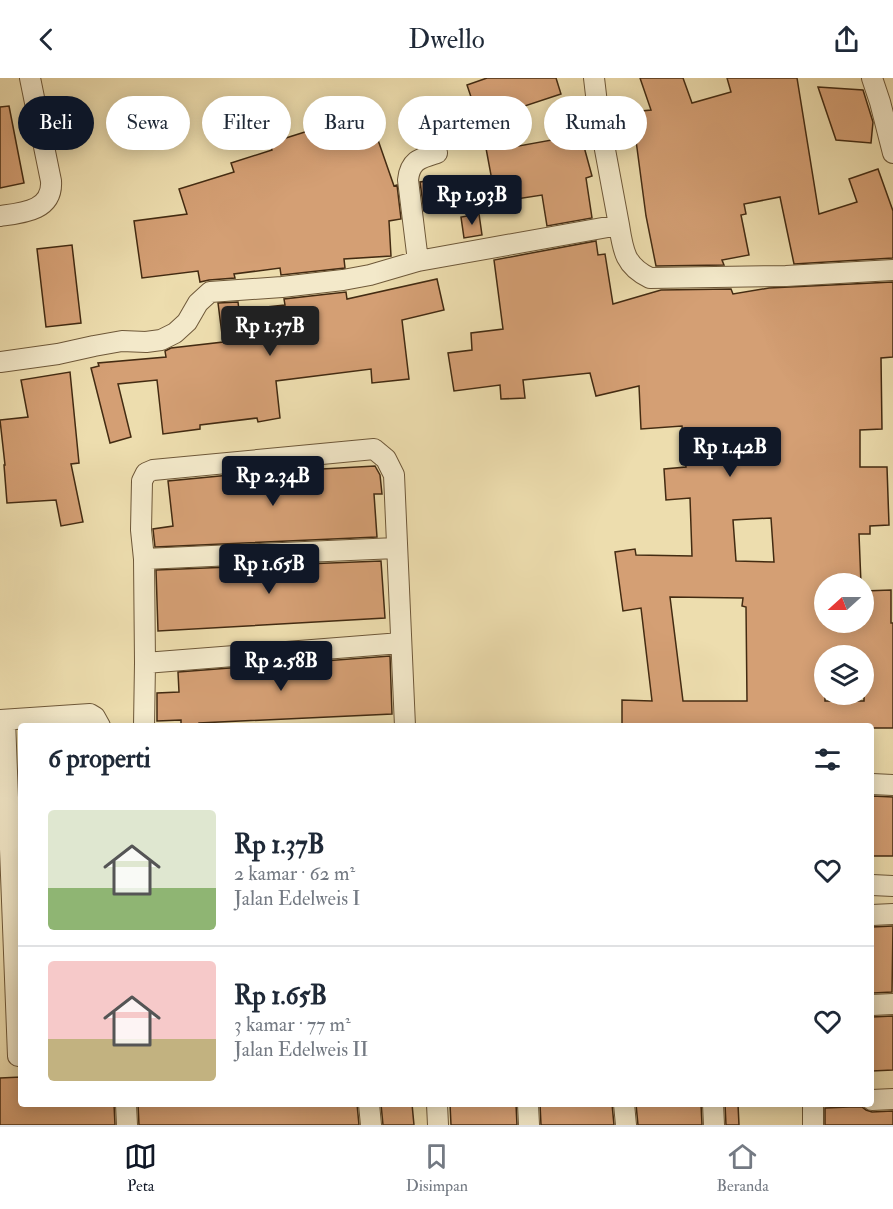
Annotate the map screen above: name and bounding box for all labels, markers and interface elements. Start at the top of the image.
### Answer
icon: back [30,23,63,56]
text: Dwello [408,23,485,56]
icon: share [830,23,863,56]
chip: Beli [18,96,94,150]
chip: Sewa [106,96,190,150]
chip: Filter [202,96,291,150]
chip: Baru [303,96,386,150]
chip: Apartemen [398,96,532,150]
chip: Rumah [544,96,647,150]
pin: Rp 1.93B [410,175,534,226]
text: Rp 1.93B [437,182,507,207]
pin: Rp 1.37B [208,306,332,357]
text: Rp 1.37B [235,313,305,338]
pin: Rp 1.42B [668,427,792,478]
text: Rp 1.42B [693,434,767,459]
pin: Rp 2.34B [211,456,335,507]
text: Rp 2.34B [236,463,310,488]
pin: Rp 1.65B [207,544,331,595]
text: Rp 1.65B [233,551,305,576]
north arrow [814,573,874,633]
map controls [814,573,874,705]
pin: Rp 2.58B [219,641,343,692]
button: layers [814,645,874,705]
text: Rp 2.58B [244,648,318,673]
text: 6 properti [48,743,151,775]
icon: filters [811,743,844,776]
text: Rp 1.37B [234,829,325,861]
icon: home [96,834,168,906]
icon: heart [811,854,844,887]
text: 2 kamar · 62 m² [234,861,355,886]
text: Jalan Edelweis I [234,886,360,911]
text: Rp 1.65B [234,980,327,1012]
icon: home [96,985,168,1057]
icon: heart [811,1005,844,1038]
text: 3 kamar · 77 m² [234,1012,351,1037]
text: Jalan Edelweis II [234,1037,368,1062]
tab: Peta [124,1140,157,1196]
tab: Disimpan [406,1140,468,1196]
tab: Beranda [716,1140,769,1196]

